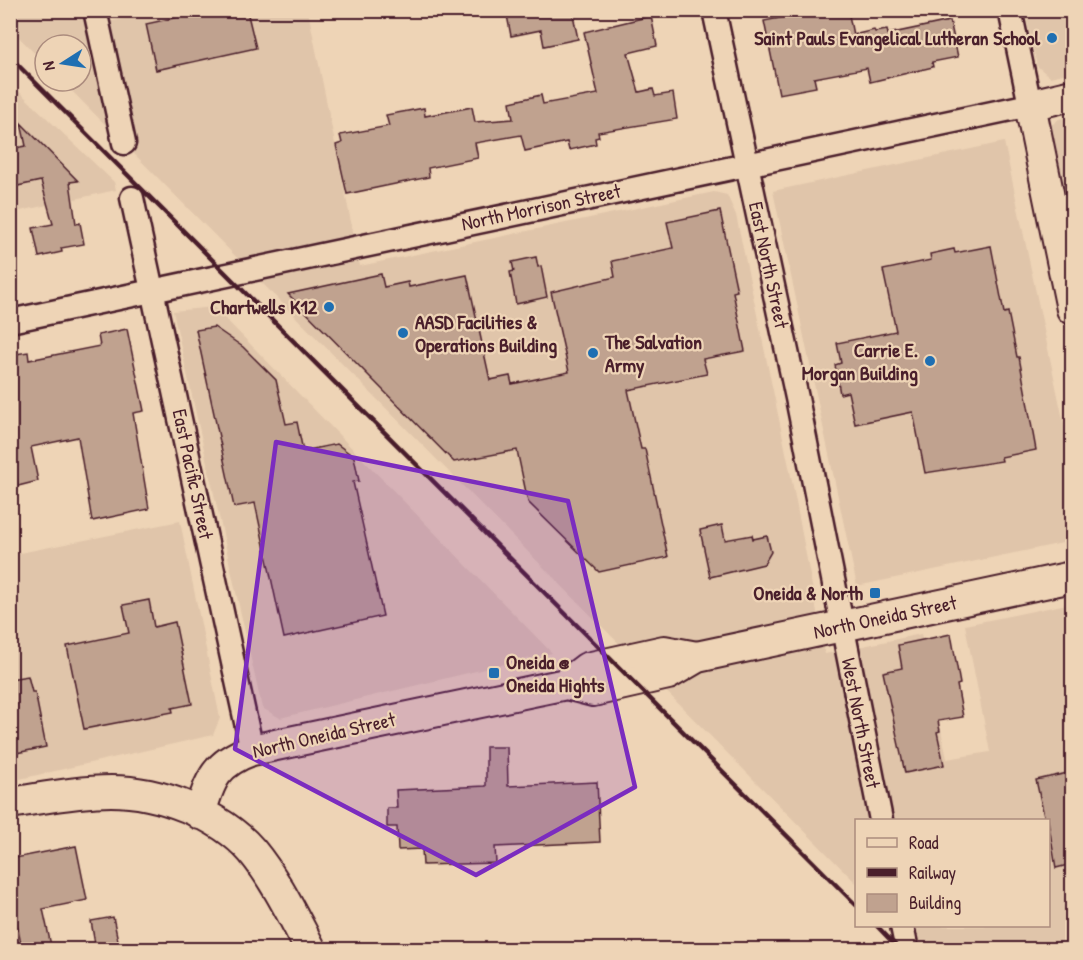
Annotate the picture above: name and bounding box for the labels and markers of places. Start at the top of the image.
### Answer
place label: Saint Pauls Evangelical Lutheran School [754,24,1041,52]
marker: Saint Pauls Evangelical Lutheran School [1045,31,1059,45]
place label: Chartwells K12 [210,293,318,320]
marker: Chartwells K12 [322,300,336,314]
place label: AASD Facilities & Operations Building [415,308,557,359]
marker: AASD Facilities & Operations Building [396,326,410,340]
place label: The Salvation Army [604,328,702,379]
place label: Carrie E. Morgan Building [802,336,918,387]
marker: The Salvation Army [586,346,600,360]
marker: Carrie E. Morgan Building [923,354,937,368]
place label: Oneida & North [753,579,864,606]
marker: Oneida & North [868,586,882,600]
place label: Oneida @ Oneida Hights [506,648,605,699]
marker: Oneida @ Oneida Hights [487,666,501,680]

